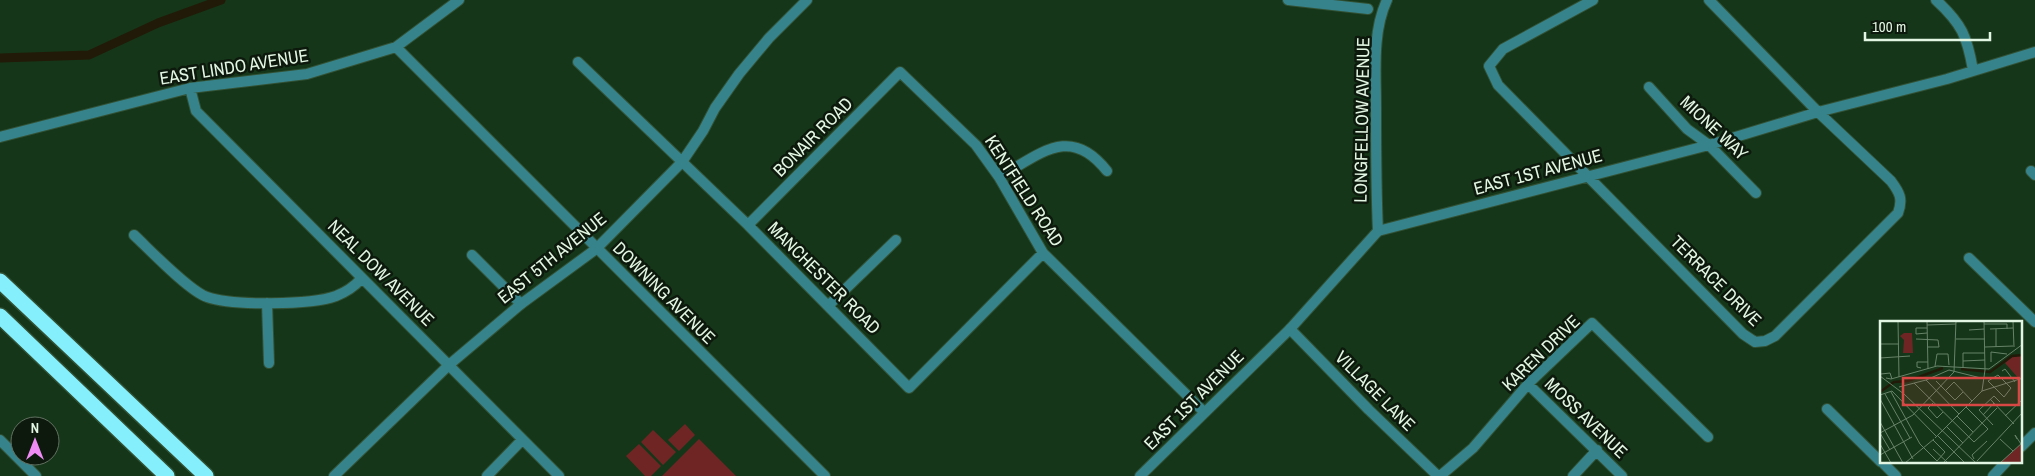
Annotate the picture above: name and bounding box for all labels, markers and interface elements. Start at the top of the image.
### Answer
scale bar [1865,10,1990,42]
text: 100 m [1872,16,1906,37]
street label: LONGFELLOW AVENUE [1348,37,1375,203]
street label: EAST LINDO AVENUE [158,42,310,91]
street label: MIONE WAY [1675,90,1754,166]
street label: BONAIR ROAD [767,91,858,182]
street label: KENTFIELD ROAD [979,130,1070,251]
street label: EAST 1ST AVENUE [1471,142,1605,201]
street label: EAST 5TH AVENUE [492,206,611,309]
street label: NEAL DOW AVENUE [323,214,440,331]
street label: MANCHESTER ROAD [762,216,886,340]
street label: TERRACE DRIVE [1665,229,1768,332]
street label: DOWNING AVENUE [607,236,721,350]
street label: KAREN DRIVE [1496,309,1585,396]
inset map [1880,321,2022,464]
street label: EAST 1ST AVENUE [1138,344,1249,455]
street label: VILLAGE LANE [1330,345,1421,436]
street label: MOSS AVENUE [1539,372,1633,464]
north arrow [10,416,60,466]
text: N [31,419,39,437]

